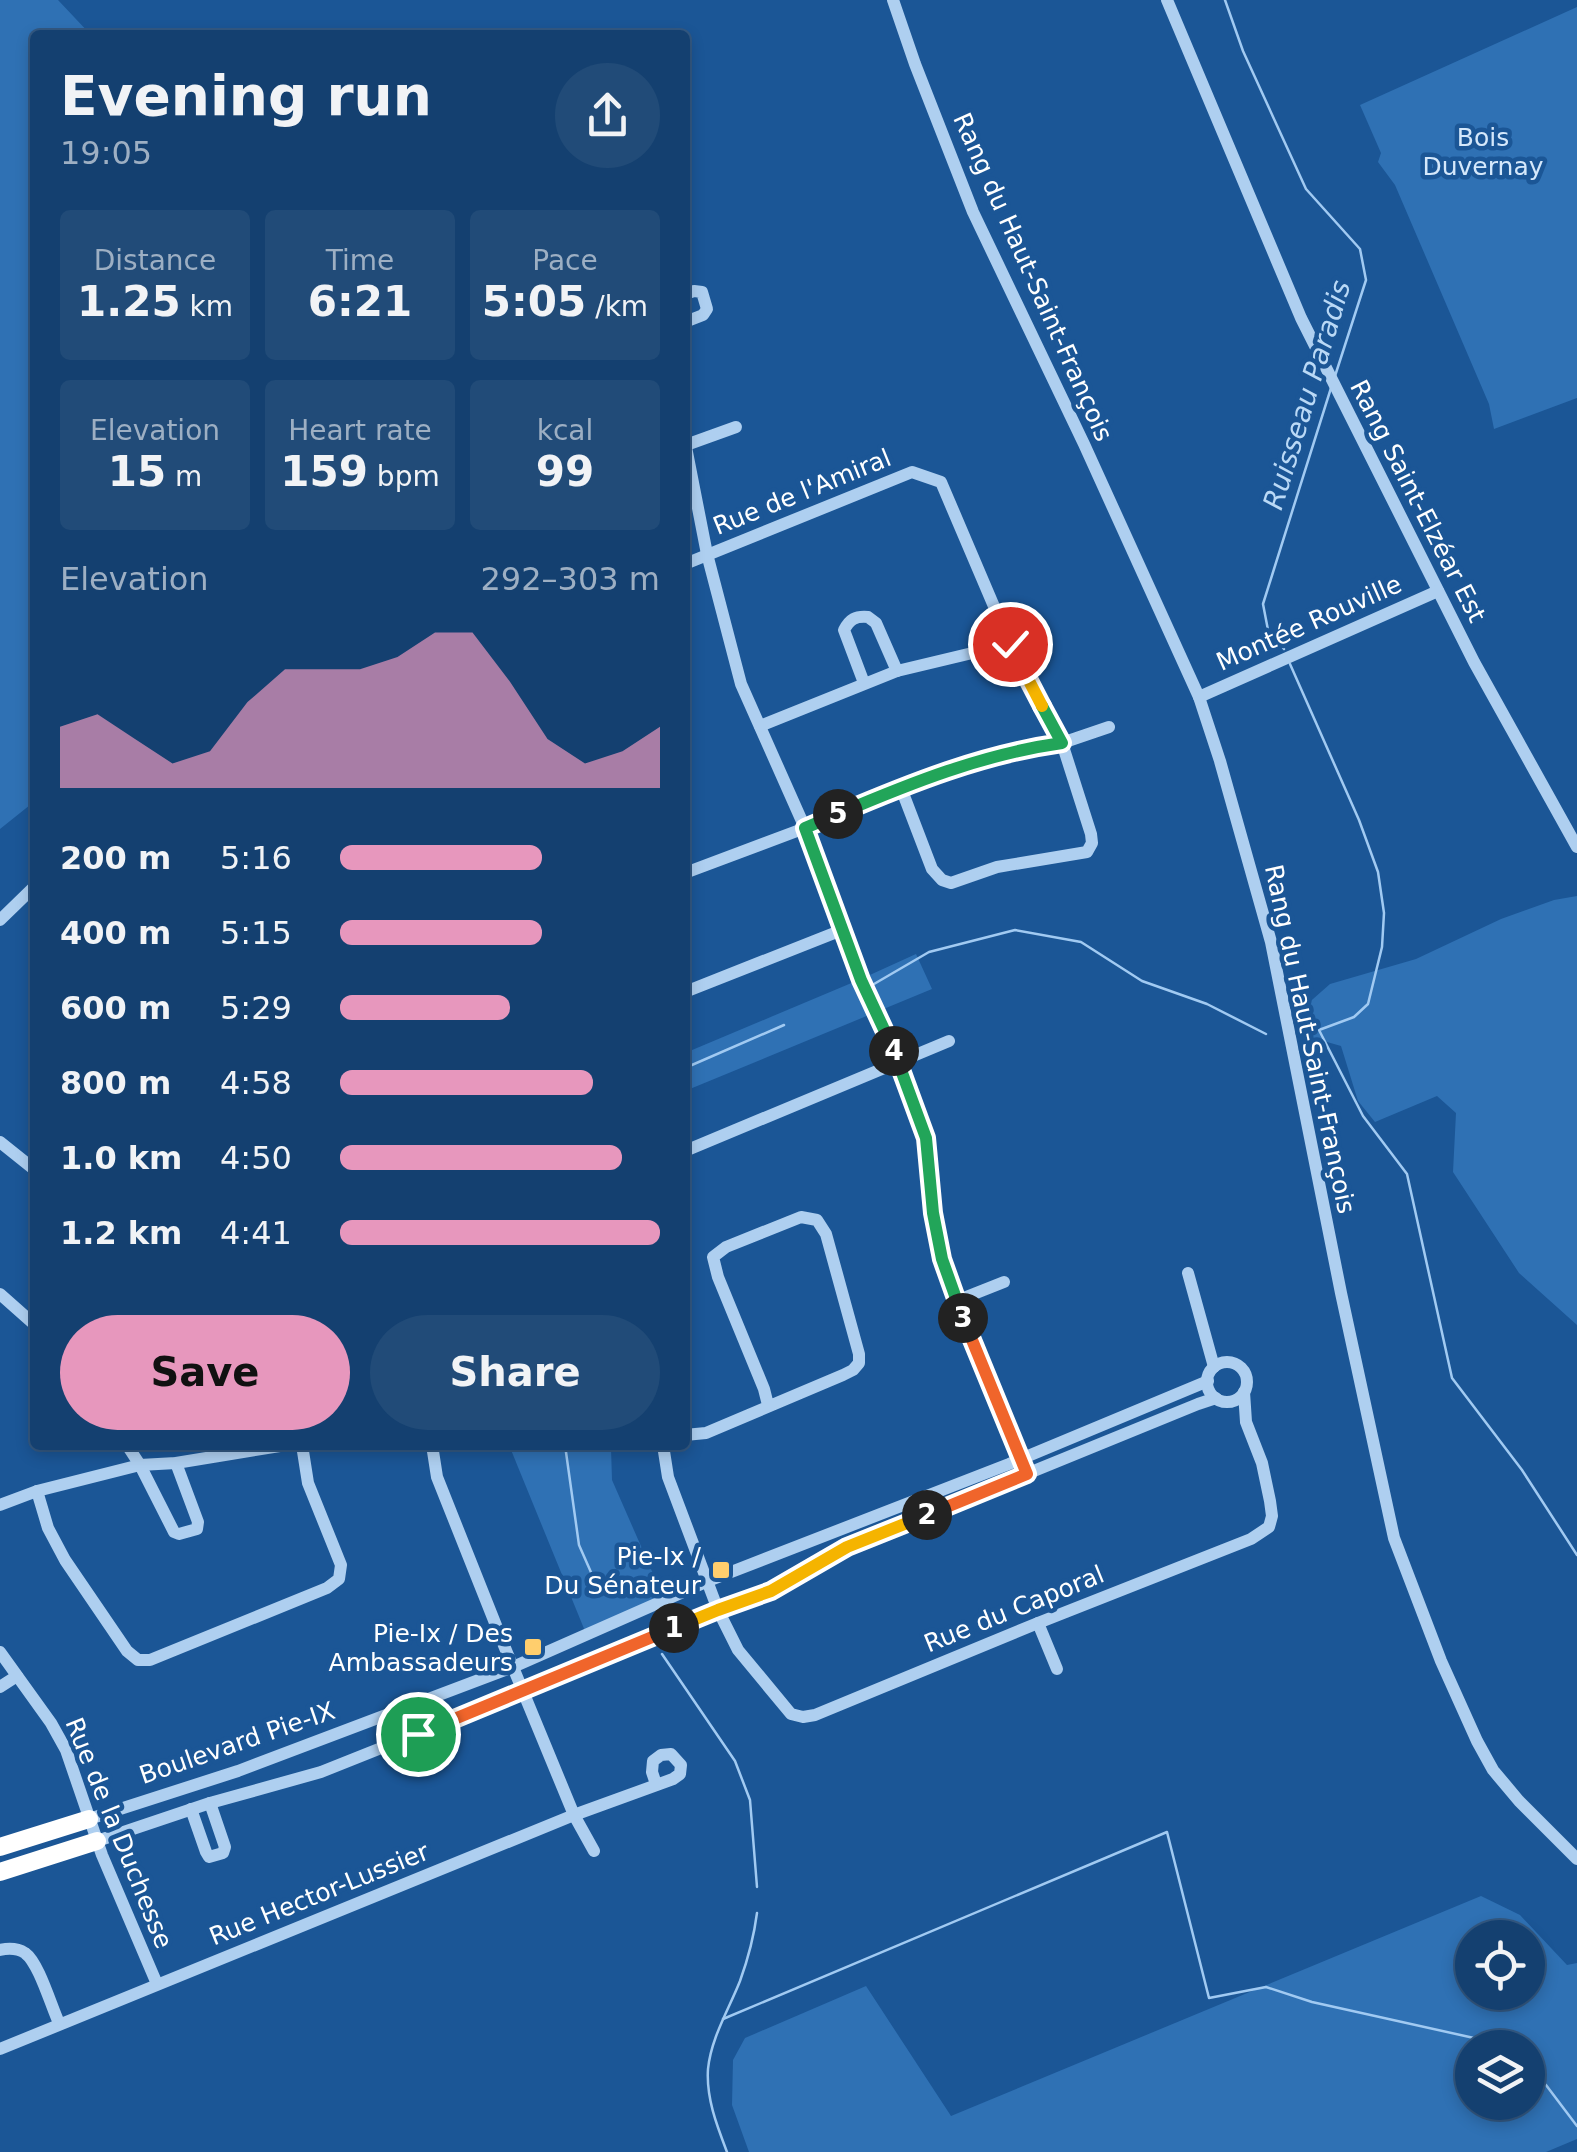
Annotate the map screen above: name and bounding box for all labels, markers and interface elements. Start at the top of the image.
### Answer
button: share [555,63,660,168]
text: Evening run [60,64,432,128]
street label: Rang du Haut-Saint-François [947,108,1119,446]
park label: Bois Duvernay [1422,123,1544,181]
text: 19:05 [60,134,152,172]
text: Distance [94,244,216,277]
text: Time [326,244,394,277]
text: Pace [532,244,598,277]
water label: Ruisseau Paradis [1256,276,1358,514]
text: 1.25 [77,277,181,326]
text: 6:21 [308,277,412,326]
text: 5:05 [482,277,586,326]
text: km [181,290,233,323]
text: /km [586,290,648,323]
street label: Rang Saint-Elzéar Est [1344,375,1492,627]
text: Elevation [90,414,220,447]
text: Heart rate [288,414,432,447]
text: kcal [537,414,593,447]
street label: Rue de l'Amiral [709,443,895,541]
text: 15 [108,447,166,496]
text: 159 [280,447,368,496]
text: 99 [536,447,594,496]
text: m [166,460,202,493]
text: bpm [368,460,440,493]
text: Elevation [60,560,209,598]
text: 292–303 m [481,560,660,598]
street label: Montée Rouville [1212,569,1406,677]
pin [968,602,1053,687]
icon: check [983,617,1038,672]
pin: 5 [813,789,863,839]
text: 5 [828,797,848,830]
text: 200 m [60,839,171,877]
text: 5:16 [220,839,292,877]
street label: Rang du Haut-Saint-François [1259,862,1361,1216]
text: 400 m [60,914,171,952]
text: 5:15 [220,914,292,952]
text: 600 m [60,989,171,1027]
text: 5:29 [220,989,292,1027]
pin: 4 [869,1026,919,1076]
text: 4 [884,1034,904,1067]
text: 800 m [60,1064,171,1102]
text: 4:58 [220,1064,292,1102]
text: 1.0 km [60,1139,182,1177]
text: 4:50 [220,1139,292,1177]
text: 1.2 km [60,1214,182,1252]
text: 4:41 [220,1214,292,1252]
pin: 3 [938,1293,988,1343]
text: 3 [953,1301,973,1334]
button: Save [60,1315,350,1430]
button: Share [370,1315,660,1430]
pin: 2 [902,1490,952,1540]
text: 2 [917,1498,937,1531]
place label: Pie-Ix / Du Sénateur [544,1542,702,1600]
marker: Pie-Ix / Du Sénateur [710,1559,732,1581]
street label: Rue du Caporal [920,1560,1108,1658]
pin: 1 [649,1603,699,1653]
text: 1 [664,1611,684,1644]
place label: Pie-Ix / Des Ambassadeurs [329,1619,513,1677]
marker: Pie-Ix / Des Ambassadeurs [522,1636,544,1658]
pin [376,1692,461,1777]
street label: Boulevard Pie-IX [135,1696,339,1790]
icon: arrive [391,1707,446,1762]
street label: Rue de la Duchesse [59,1713,179,1953]
street label: Rue Hector-Lussier [205,1836,434,1951]
map controls [1455,1920,1545,2120]
button: locate [1455,1920,1545,2010]
button: layers [1455,2030,1545,2120]

